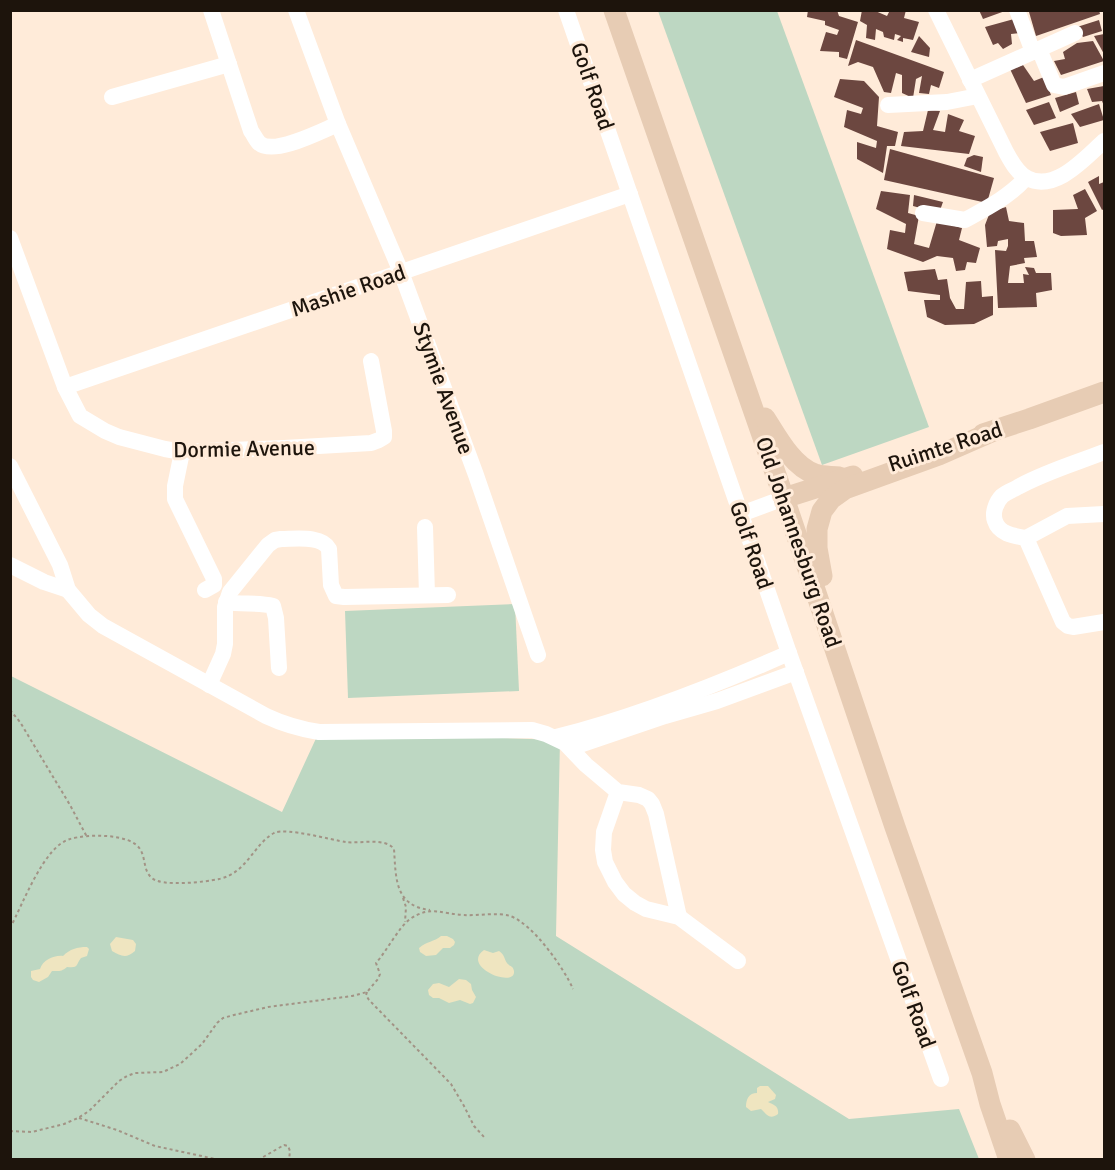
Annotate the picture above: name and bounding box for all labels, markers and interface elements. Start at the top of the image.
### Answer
street label: Golf Road [565,39,620,134]
street label: Mashie Road [287,258,409,323]
street label: Stymie Avenue [407,318,480,458]
street label: Ruimte Road [885,415,1006,478]
street label: Old Johannesburg Road [750,433,847,651]
street label: Dormie Avenue [173,434,315,463]
street label: Golf Road [724,498,779,593]
street label: Golf Road [885,957,942,1052]

